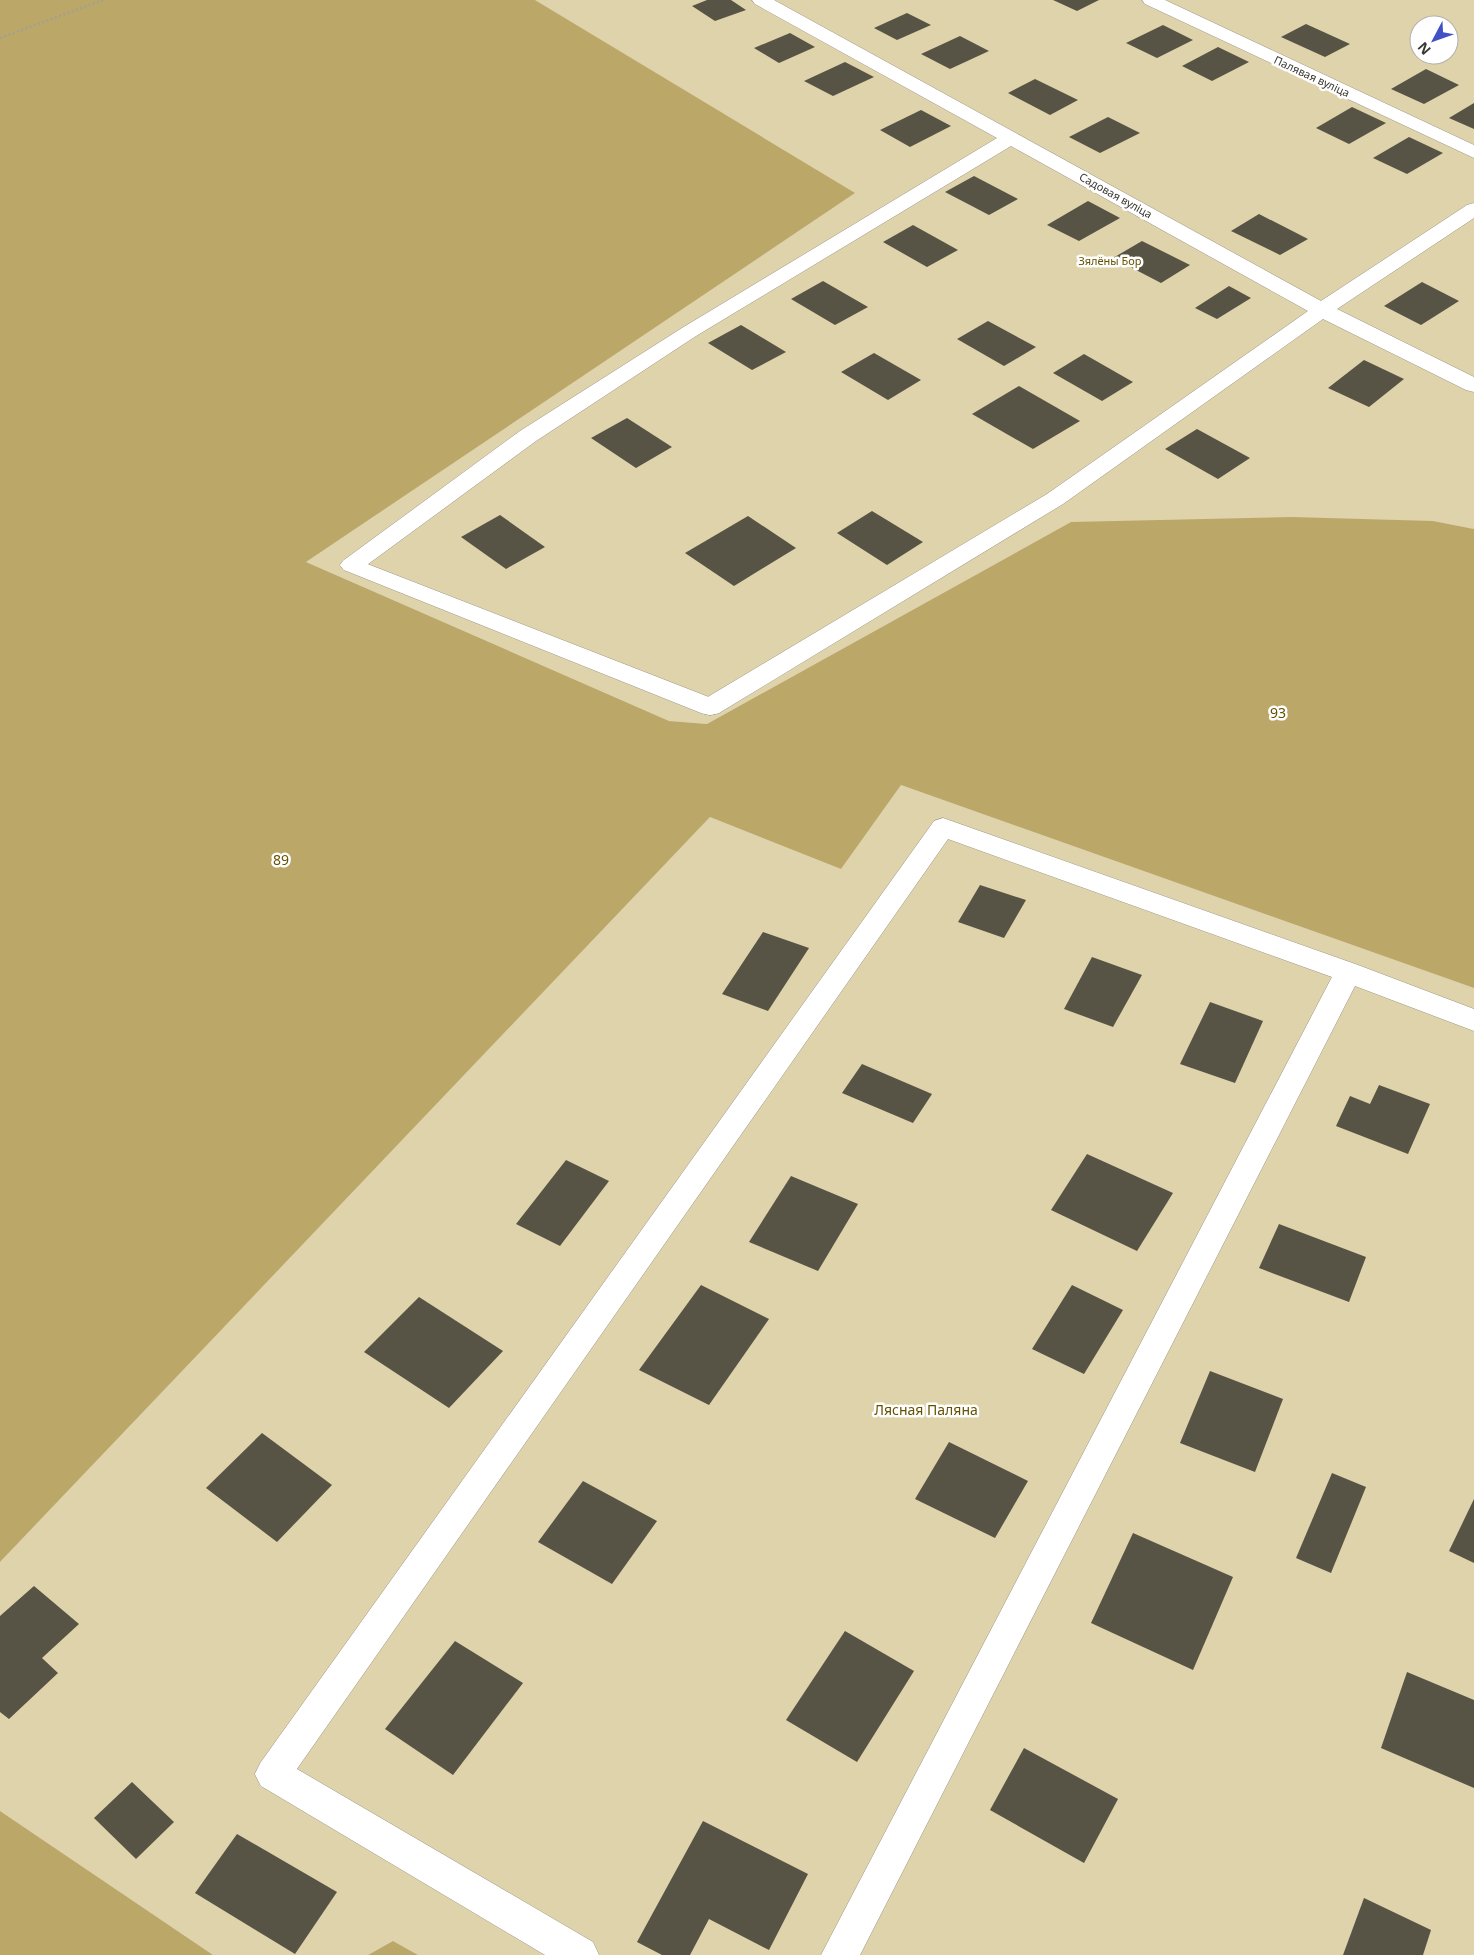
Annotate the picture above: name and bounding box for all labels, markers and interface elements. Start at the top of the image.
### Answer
north arrow [1409,15,1459,65]
text: N [1413,38,1435,59]
street label: Палявая вуліца [1272,52,1352,100]
street label: Садовая вуліца [1077,169,1155,221]
park label: Зялёны Бор [1078,253,1142,268]
park label: 93 [1270,703,1286,722]
park label: 89 [273,850,289,869]
park label: Лясная Паляна [874,1400,978,1419]

